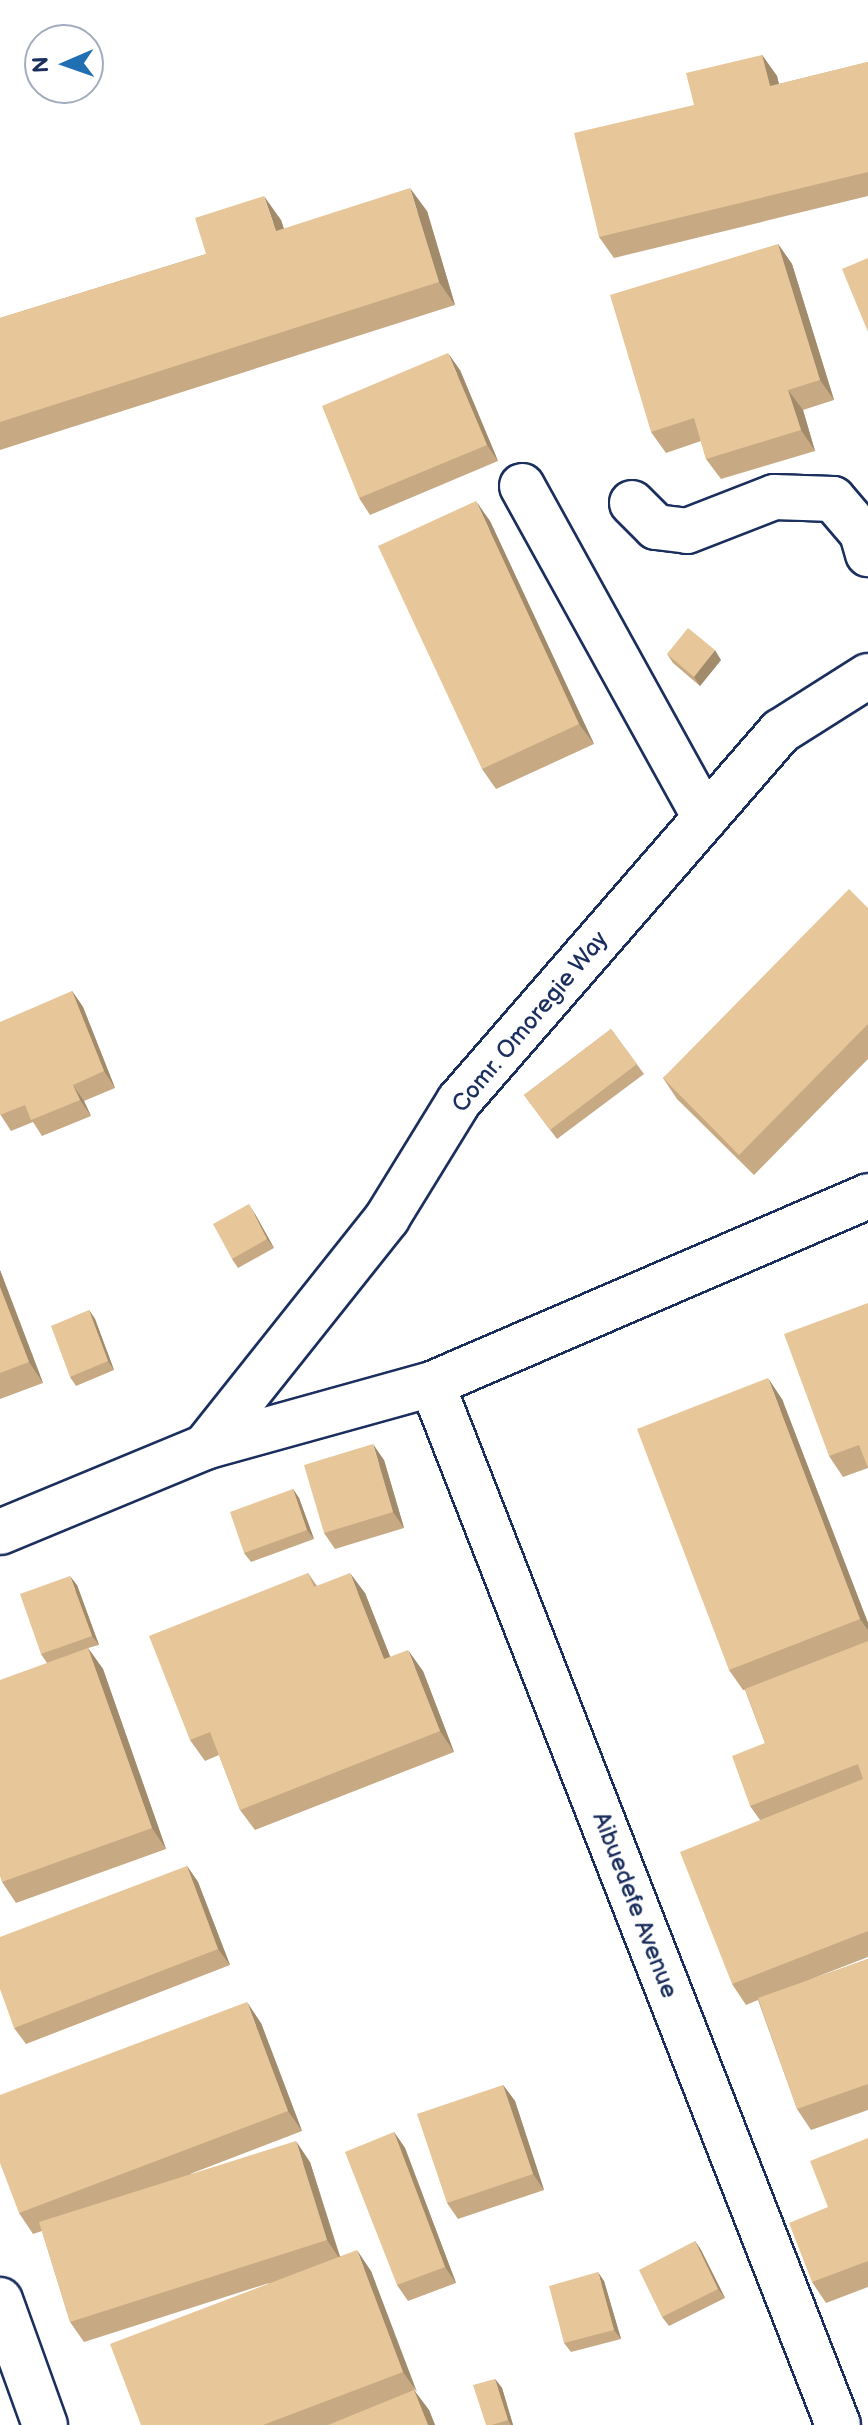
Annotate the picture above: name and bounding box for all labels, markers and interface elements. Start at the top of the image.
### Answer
north arrow [24,24,104,104]
text: N [28,56,55,74]
street label: Comr. Omoregie Way [446,925,614,1119]
street label: Aibuedefe Avenue [586,1808,684,2002]

